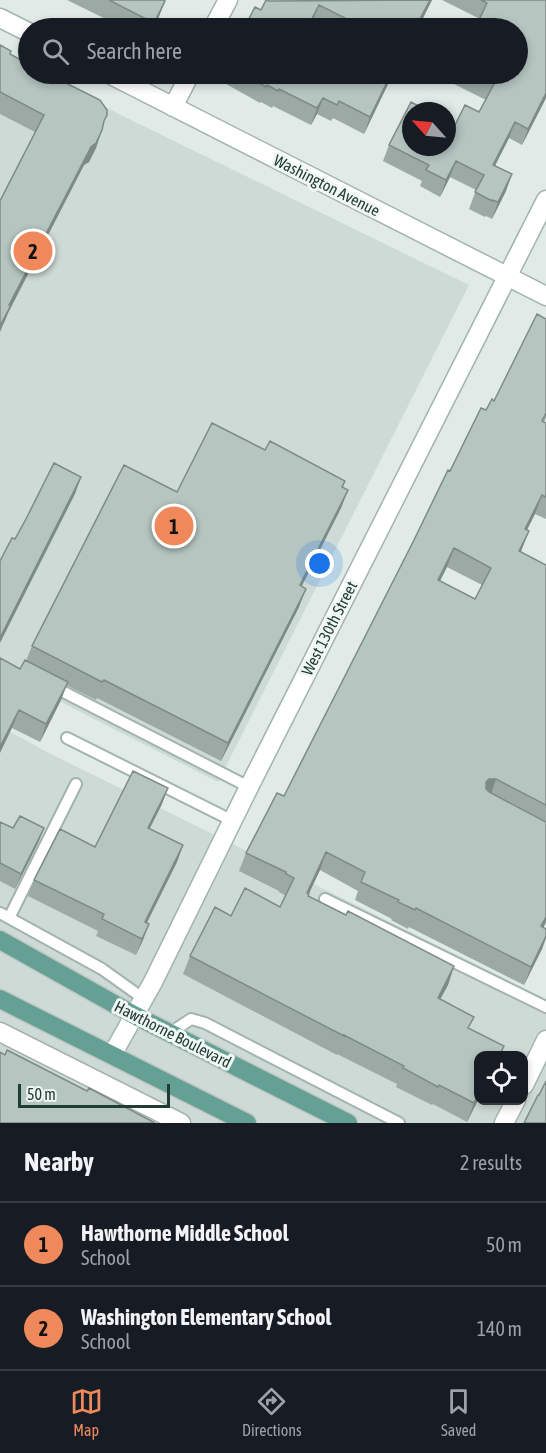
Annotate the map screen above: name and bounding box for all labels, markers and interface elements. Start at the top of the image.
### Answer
search box [18,18,528,84]
icon: search [39,35,72,68]
text: Search here [87,38,182,64]
north arrow [402,102,456,156]
street label: Washington Avenue [271,151,383,220]
pin: 2 [14,228,52,274]
pin: 1 [154,504,194,548]
your location [305,549,334,578]
street label: West 130th Street [298,578,361,678]
street label: Hawthorne Boulevard [112,997,234,1071]
map controls [474,1051,528,1105]
button: locate [474,1051,528,1105]
scale bar [18,1081,170,1108]
text: 50 m [27,1085,56,1103]
text: Nearby [24,1147,94,1177]
text: 2 results [460,1151,522,1174]
text: Hawthorne Middle School [81,1220,288,1246]
text: 1 [39,1233,48,1256]
text: 50 m [486,1233,522,1256]
text: School [81,1246,131,1269]
text: Washington Elementary School [81,1304,331,1330]
text: 2 [39,1317,48,1340]
text: 140 m [477,1317,522,1340]
text: School [81,1330,131,1353]
tab: Map [70,1385,103,1439]
tab: Directions [242,1385,302,1439]
tab: Saved [441,1385,476,1439]

